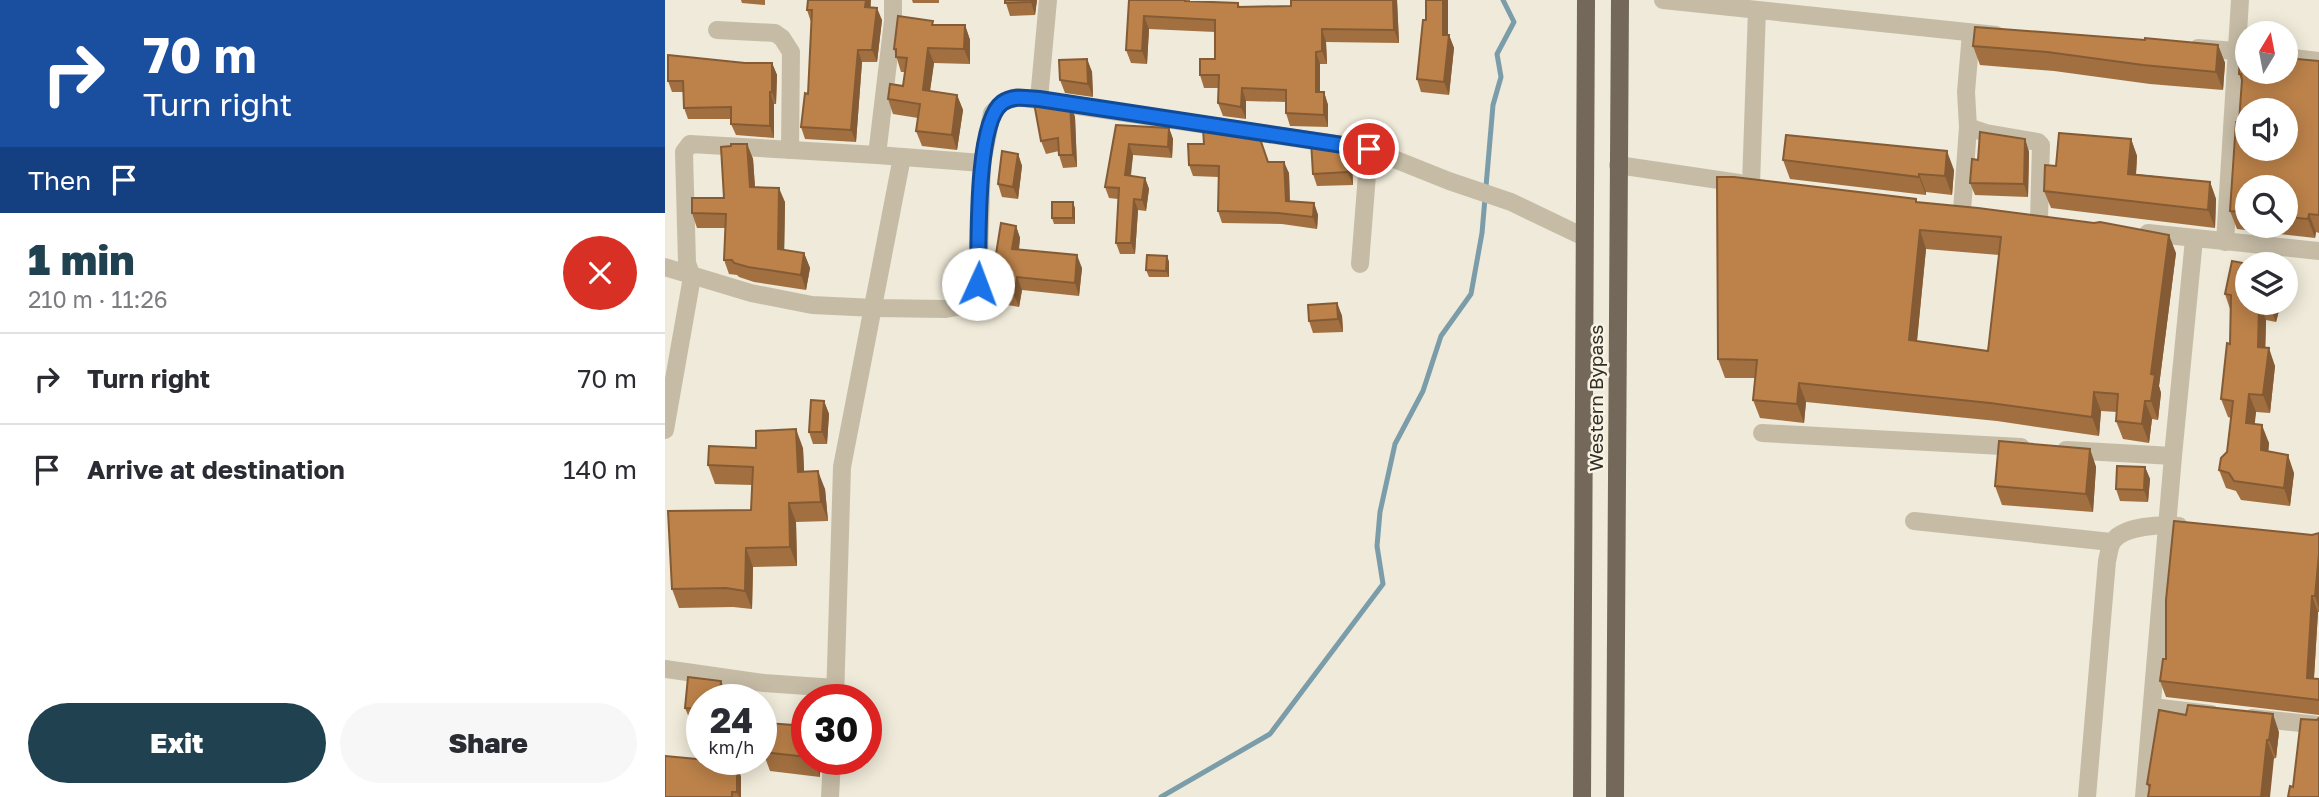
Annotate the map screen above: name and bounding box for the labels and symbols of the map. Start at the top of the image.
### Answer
north arrow [2235,21,2298,84]
pin [1339,119,1399,179]
position arrow [941,247,1015,321]
street label: Western Bypass [1584,325,1607,471]
speed limit sign: 30 [791,684,882,775]

